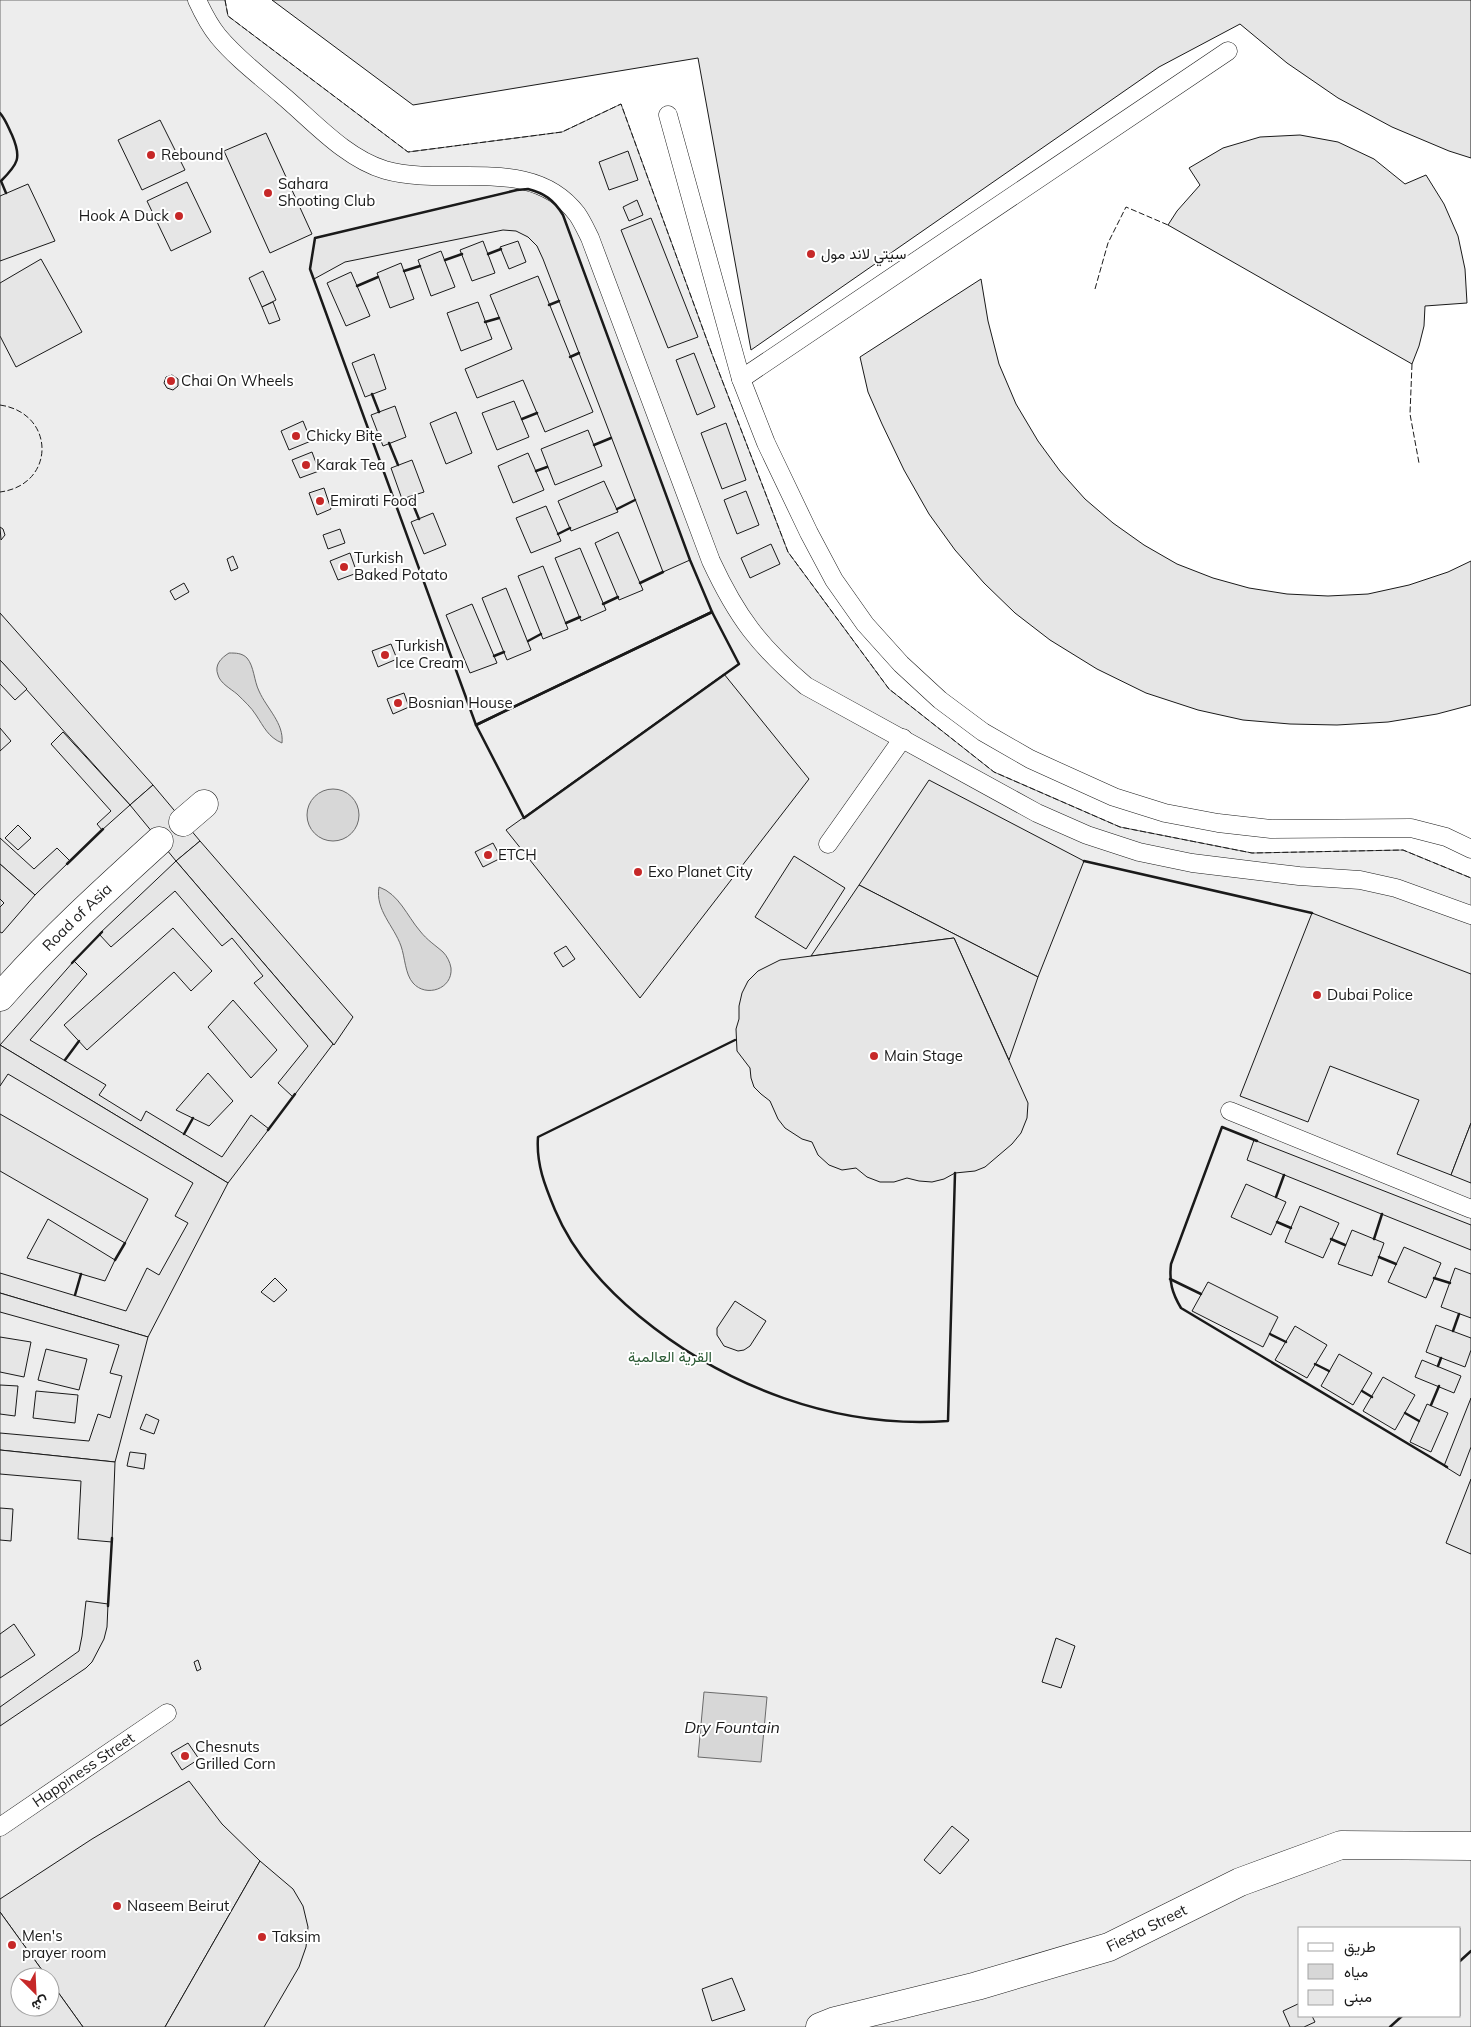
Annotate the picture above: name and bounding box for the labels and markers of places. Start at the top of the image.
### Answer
place label: Rebound [161,145,223,164]
marker: Rebound [145,149,157,161]
place label: Sahara Shooting Club [278,174,375,210]
marker: Sahara Shooting Club [262,187,274,199]
place label: Hook A Duck [79,206,169,225]
marker: Hook A Duck [173,210,185,222]
place label: سيتي لاند مول [821,244,906,267]
marker: سيتي لاند مول [805,248,817,260]
place label: Chai On Wheels [181,371,294,390]
marker: Chai On Wheels [165,375,177,387]
place label: Chicky Bite [306,426,383,445]
marker: Chicky Bite [290,430,302,442]
place label: Karak Tea [316,455,386,474]
marker: Karak Tea [300,459,312,471]
place label: Emirati Food [330,491,417,510]
marker: Emirati Food [314,495,326,507]
place label: Turkish Baked Potato [354,548,448,584]
marker: Turkish Baked Potato [338,561,350,573]
place label: Turkish Ice Cream [395,636,464,672]
marker: Turkish Ice Cream [379,649,391,661]
place label: Bosnian House [408,693,513,712]
marker: Bosnian House [392,697,404,709]
place label: ETCH [498,845,537,864]
marker: ETCH [482,849,494,861]
place label: Exo Planet City [648,862,753,881]
marker: Exo Planet City [632,866,644,878]
place label: Dubai Police [1327,985,1413,1004]
marker: Dubai Police [1311,989,1323,1001]
place label: Main Stage [884,1046,963,1065]
marker: Main Stage [868,1050,880,1062]
place label: Chesnuts Grilled Corn [195,1737,276,1773]
marker: Chesnuts Grilled Corn [179,1750,191,1762]
place label: Naseem Beirut [127,1896,229,1915]
marker: Naseem Beirut [111,1900,123,1912]
place label: Men's prayer room [22,1926,106,1962]
place label: Taksim [272,1927,321,1946]
marker: Taksim [256,1931,268,1943]
marker: Men's prayer room [6,1939,18,1951]

